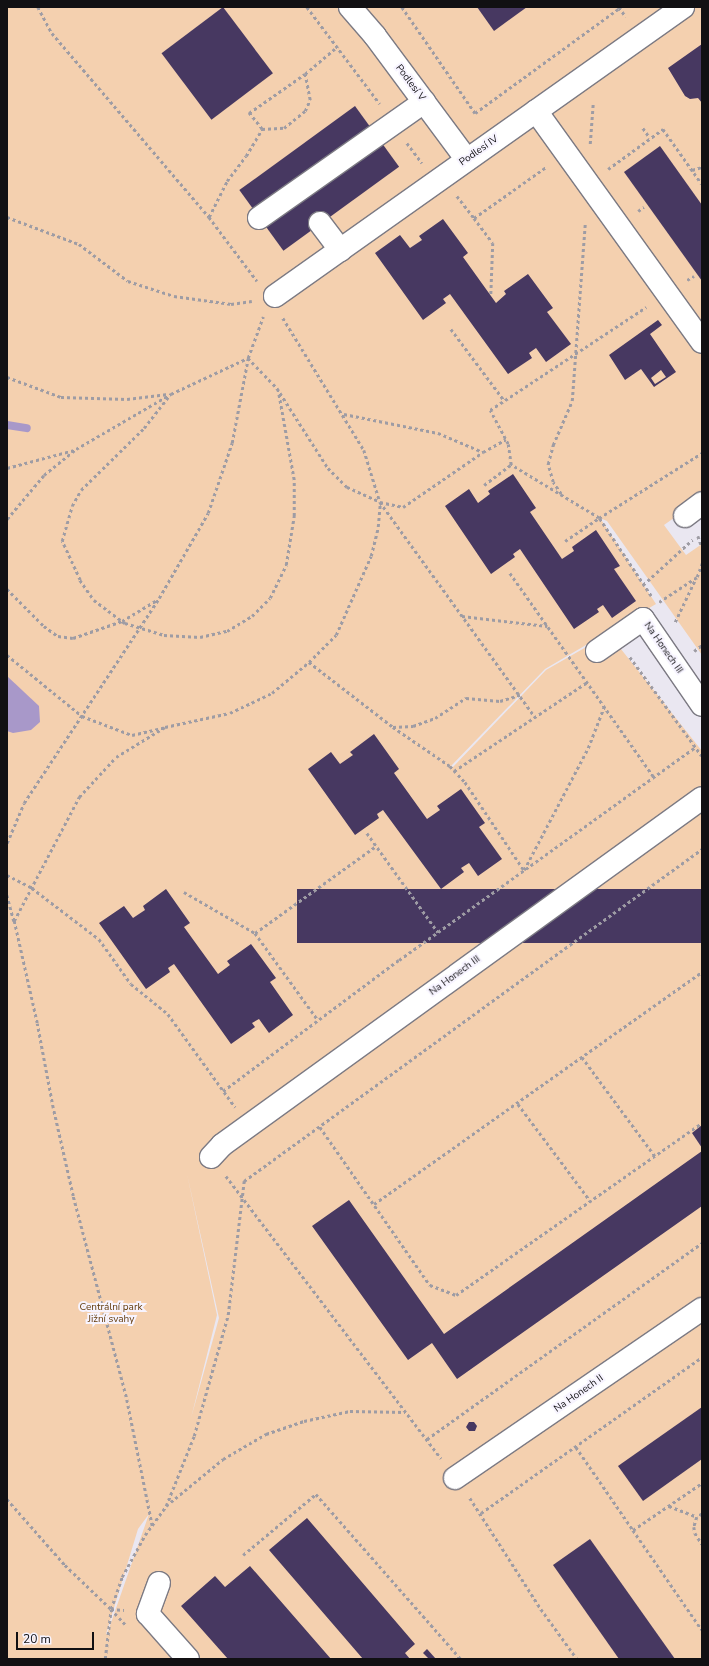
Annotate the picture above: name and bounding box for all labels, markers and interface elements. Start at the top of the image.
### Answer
street label: Podlesí V [392,62,428,104]
street label: Podlesí IV [457,133,501,169]
street label: Na Honech III [641,620,685,676]
street label: Na Honech III [427,954,483,998]
park label: Centrální park Jižní svahy [80,1301,142,1324]
street label: Na Honech II [552,1373,606,1415]
scale bar [18,1624,96,1650]
text: 20 m [23,1631,51,1647]

